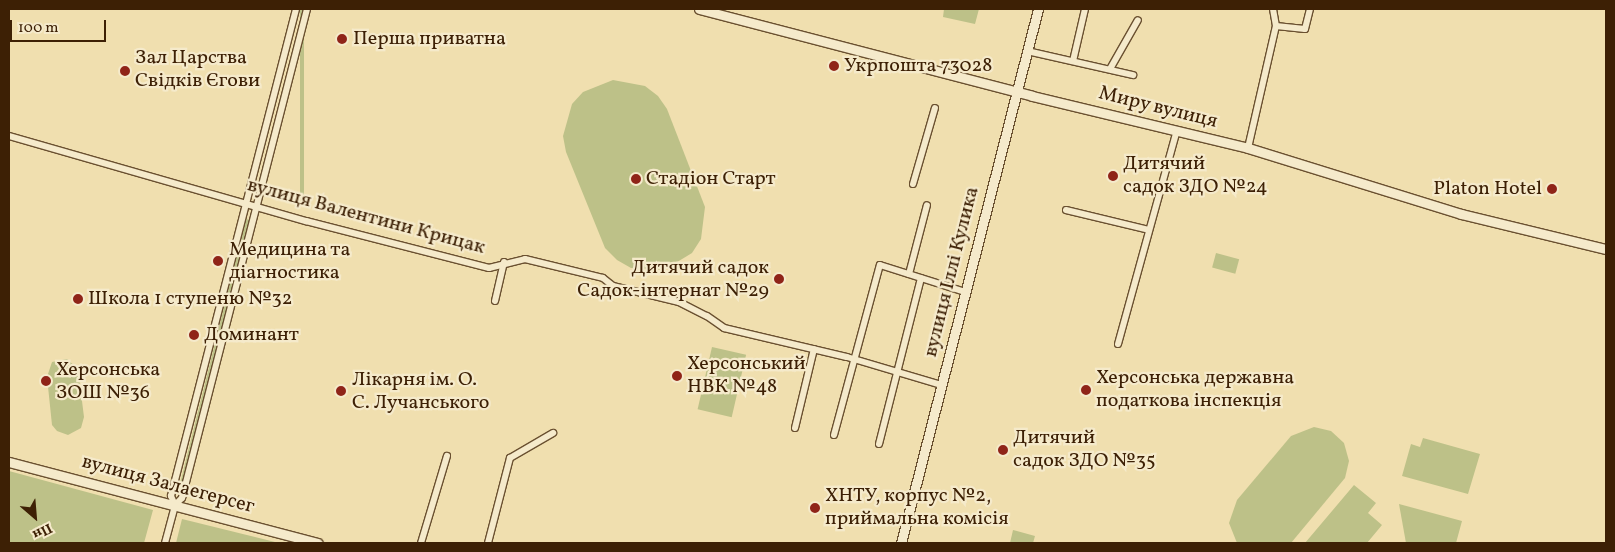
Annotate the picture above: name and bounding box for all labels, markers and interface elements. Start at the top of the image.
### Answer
scale bar [12,10,109,42]
text: 100 m [18,18,58,39]
place label: Перша приватна [353,27,506,51]
marker: Перша приватна [335,32,349,46]
place label: Зал Царства Свідків Єгови [135,47,260,94]
place label: Укрпошта 73028 [844,54,992,78]
marker: Укрпошта 73028 [828,60,840,72]
marker: Зал Царства Свідків Єгови [119,65,131,77]
street label: Миру вулиця [1096,82,1220,134]
place label: Дитячий садок ЗДО №24 [1123,153,1268,200]
place label: Стадіон Старт [646,167,776,191]
marker: Дитячий садок ЗДО №24 [1107,170,1119,182]
marker: Стадіон Старт [630,173,642,185]
street label: вулиця Валентини Крицак [244,174,488,260]
place label: Platon Hotel [1433,177,1542,201]
marker: Platon Hotel [1546,183,1558,195]
street label: вулиця Іллі Кулика [919,184,985,360]
place label: Медицина та діагностика [229,238,351,285]
marker: Медицина та діагностика [211,254,225,268]
place label: Дитячий садок Садок-інтернат №29 [577,256,769,303]
marker: Дитячий садок Садок-інтернат №29 [773,273,785,285]
place label: Школа 1 ступеню №32 [88,287,292,311]
marker: Школа 1 ступеню №32 [72,293,84,305]
place label: Доминант [204,323,299,347]
marker: Доминант [188,329,200,341]
place label: Херсонський НВК №48 [687,352,806,399]
place label: Херсонська ЗОШ №36 [56,358,160,405]
place label: Херсонська державна податкова інспекція [1096,366,1294,413]
place label: Лікарня ім. О. С. Лучанського [352,368,489,415]
marker: Херсонський НВК №48 [671,370,683,382]
marker: Херсонська ЗОШ №36 [40,375,52,387]
marker: Лікарня ім. О. С. Лучанського [334,384,348,398]
marker: Херсонська державна податкова інспекція [1080,384,1092,396]
place label: Дитячий садок ЗДО №35 [1013,426,1156,473]
marker: Дитячий садок ЗДО №35 [997,444,1009,456]
street label: вулиця Залаегерсег [79,450,257,520]
place label: ХНТУ, корпус №2, приймальна комісія [825,484,1009,531]
north arrow [10,492,60,542]
marker: ХНТУ, корпус №2, приймальна комісія [809,502,821,514]
text: Пн [29,518,55,544]

